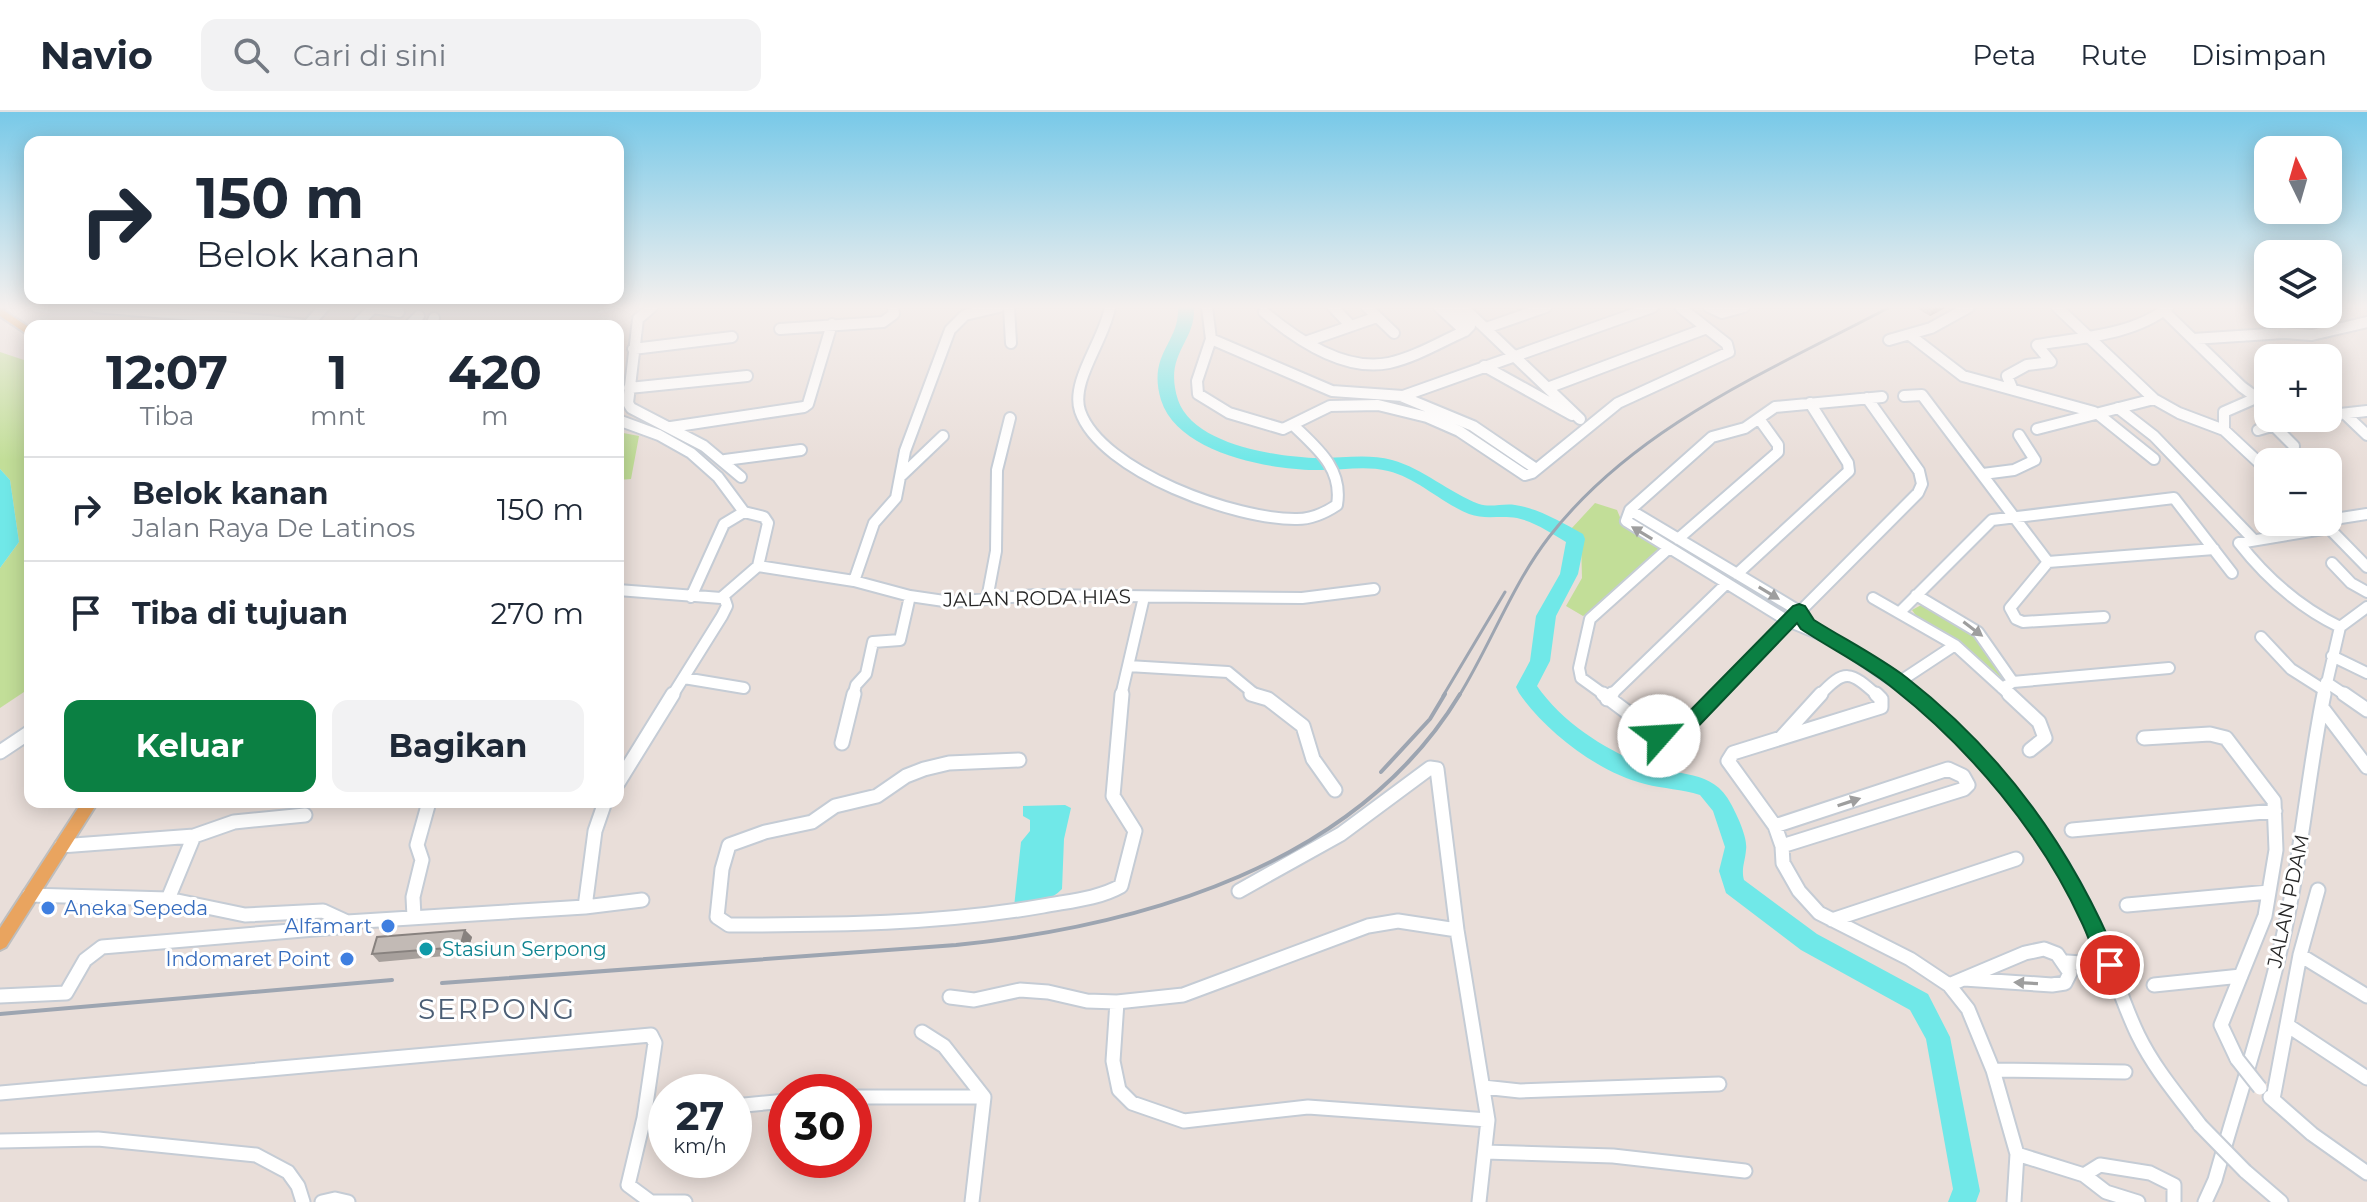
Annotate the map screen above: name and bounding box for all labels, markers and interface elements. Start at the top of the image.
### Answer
search box [201,19,761,91]
text: Navio [40,32,153,79]
icon: search [229,33,273,77]
text: Cari di sini [293,37,447,74]
text: Peta [1972,38,2036,72]
text: Rute [2080,38,2147,72]
text: Disimpan [2191,38,2327,72]
north arrow [2254,136,2342,224]
map controls [2254,136,2342,536]
text: 150 m [196,164,364,232]
icon: right [64,168,168,272]
text: Belok kanan [196,232,420,276]
button: layers [2254,240,2342,328]
text: 12:07 [106,343,228,401]
text: 1 [329,343,347,401]
text: 420 [448,343,542,401]
button: + [2254,344,2342,432]
text: Tiba [140,400,194,432]
text: mnt [310,400,366,432]
text: m [481,400,509,432]
button: − [2254,448,2342,536]
text: Belok kanan [132,475,329,512]
icon: right [64,487,108,531]
text: 150 m [497,491,584,528]
text: Jalan Raya De Latinos [132,512,415,544]
one-way arrow [1631,526,1653,540]
street label: JALAN RODA HIAS [942,584,1131,612]
one-way arrow [1758,586,1780,600]
icon: arrive [64,591,108,635]
text: Tiba di tujuan [132,595,348,632]
text: 270 m [490,595,584,632]
one-way arrow [1963,621,1983,637]
position arrow [1617,694,1701,778]
button: Keluar [64,700,316,792]
button: Bagikan [332,700,584,792]
one-way arrow [1837,795,1861,807]
street label: JALAN PDAM [2262,832,2314,971]
place label: Aneka Sepeda [64,896,208,920]
marker: Aneka Sepeda [39,899,57,917]
place label: Alfamart [284,914,372,938]
marker: Alfamart [379,917,397,935]
pin [2076,931,2144,999]
place label: Stasiun Serpong [442,937,607,961]
marker: Stasiun Serpong [417,940,435,958]
icon: arrive [2088,943,2132,987]
place label: Indomaret Point [165,947,331,971]
marker: Indomaret Point [338,950,356,968]
one-way arrow [2013,976,2038,989]
district label: SERPONG [418,992,576,1026]
speed limit sign: 30 [768,1074,872,1178]
text: 27 [676,1091,724,1140]
text: km/h [673,1134,727,1158]

